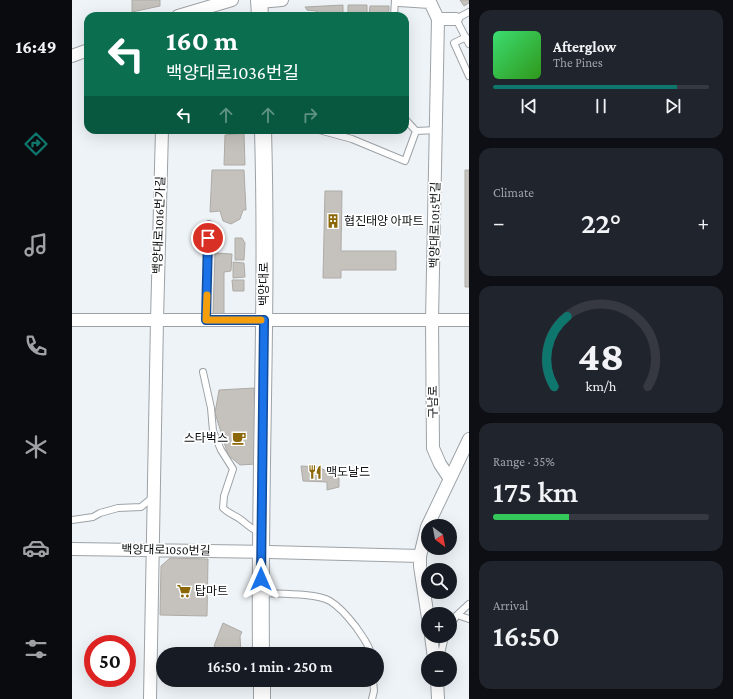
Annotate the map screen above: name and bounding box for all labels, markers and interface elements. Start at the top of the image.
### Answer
text: 160 m [166,25,238,56]
icon: left [100,28,152,80]
text: 16:49 [15,37,57,57]
text: Afterglow [553,39,616,55]
text: The Pines [553,55,603,70]
text: 백양대로1036번길 [166,63,299,83]
icon: previous [518,95,540,117]
icon: pause [590,95,612,117]
icon: next [662,95,684,117]
icon: left [173,104,195,126]
icon: ahead [215,104,237,126]
icon: ahead [257,104,279,126]
icon: right [299,104,321,126]
icon: directions [22,130,50,158]
street label: 백양대로1016번가길 [150,176,168,274]
street label: 백양대로1015번길 [427,182,443,268]
text: Climate [493,185,534,200]
text: 22° [581,206,621,239]
text: − [493,210,505,235]
text: + [697,210,709,235]
building icon: 협진태양 아파트 [325,213,341,229]
place label: 협진태양 아파트 [344,214,424,228]
pin [191,221,225,255]
icon: arrive [197,227,219,249]
icon: music [22,231,50,259]
street label: 백양대로 [257,262,271,306]
icon: phone [22,332,50,360]
text: 48 [578,333,624,379]
text: km/h [586,378,617,394]
street label: 구남로 [426,385,440,419]
cafe icon: 스타벅스 [231,430,247,446]
place label: 스타벅스 [184,431,228,445]
icon: climate [22,433,50,461]
text: Range · 35% [493,454,555,469]
restaurant icon: 맥도날드 [307,464,323,480]
place label: 맥도날드 [326,465,370,479]
text: 175 km [493,475,578,508]
north arrow [421,519,457,555]
map controls [421,519,457,687]
icon: car [22,534,50,562]
street label: 백양대로1050번길 [121,542,211,558]
position arrow [240,558,282,600]
button: search [421,563,457,599]
supermarket icon: 탑마트 [176,583,192,599]
place label: 탑마트 [195,584,228,598]
text: Arrival [493,598,528,613]
button: + [421,607,457,643]
text: 16:50 [493,619,560,652]
icon: filters [22,635,50,663]
speed limit sign: 50 [84,635,136,687]
button: − [421,651,457,687]
text: 16:50 · 1 min · 250 m [207,659,333,675]

